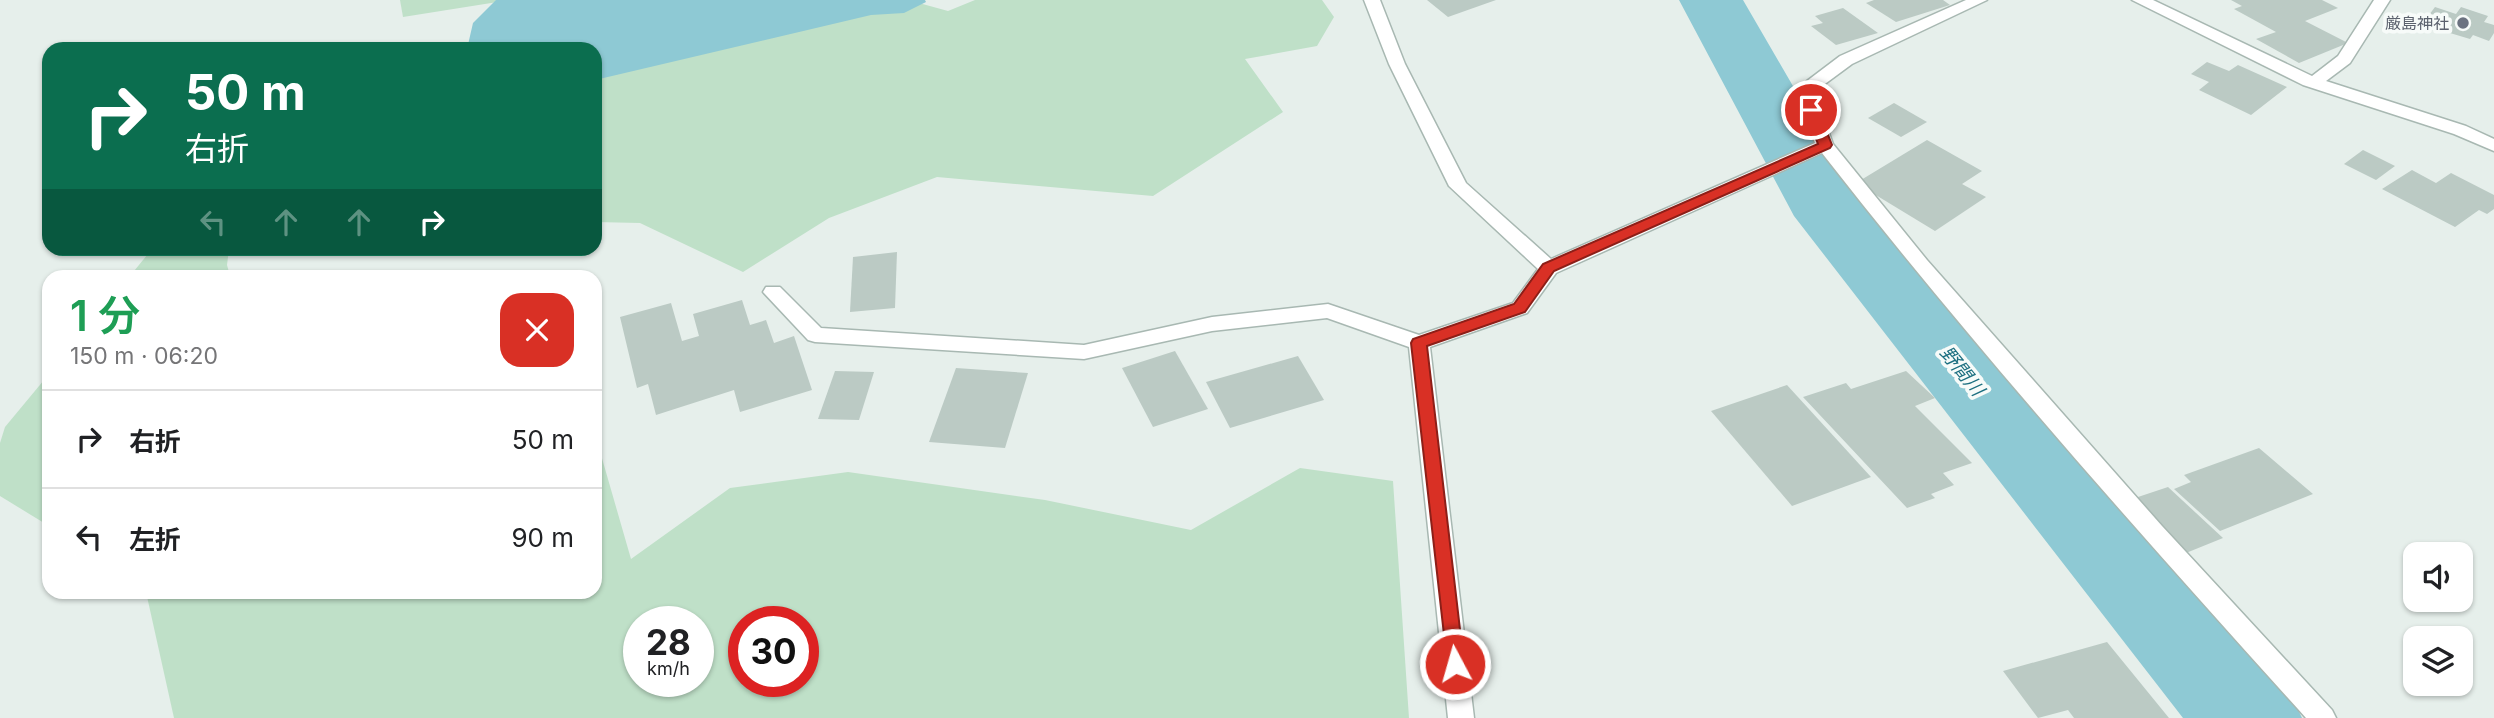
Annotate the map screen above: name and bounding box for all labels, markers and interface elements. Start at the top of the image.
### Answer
place label: 厳島神社 [2385,13,2449,33]
marker: 厳島神社 [2455,15,2471,31]
text: 50 m [185,63,306,122]
icon: right [70,70,161,161]
pin [1781,80,1841,140]
icon: arrive [1792,91,1830,129]
text: 右折 [185,129,249,168]
icon: left [194,203,232,241]
icon: ahead [267,203,305,241]
icon: ahead [340,203,378,241]
icon: right [413,203,451,241]
text: 1 分 [70,290,140,341]
button: close [500,293,574,367]
text: 150 m · 06:20 [70,342,218,370]
water label: 野間川 [1935,342,1990,402]
icon: right [70,420,108,458]
text: 50 m [512,424,574,455]
text: 右折 [129,426,181,457]
icon: left [70,518,108,556]
text: 90 m [511,522,574,553]
text: 左折 [129,524,181,555]
map controls [2403,542,2473,696]
button: sound [2403,542,2473,612]
speed limit sign: 30 [728,606,819,697]
text: 28 [646,621,691,663]
button: layers [2403,626,2473,696]
position arrow [1418,627,1492,701]
text: km/h [647,658,690,679]

